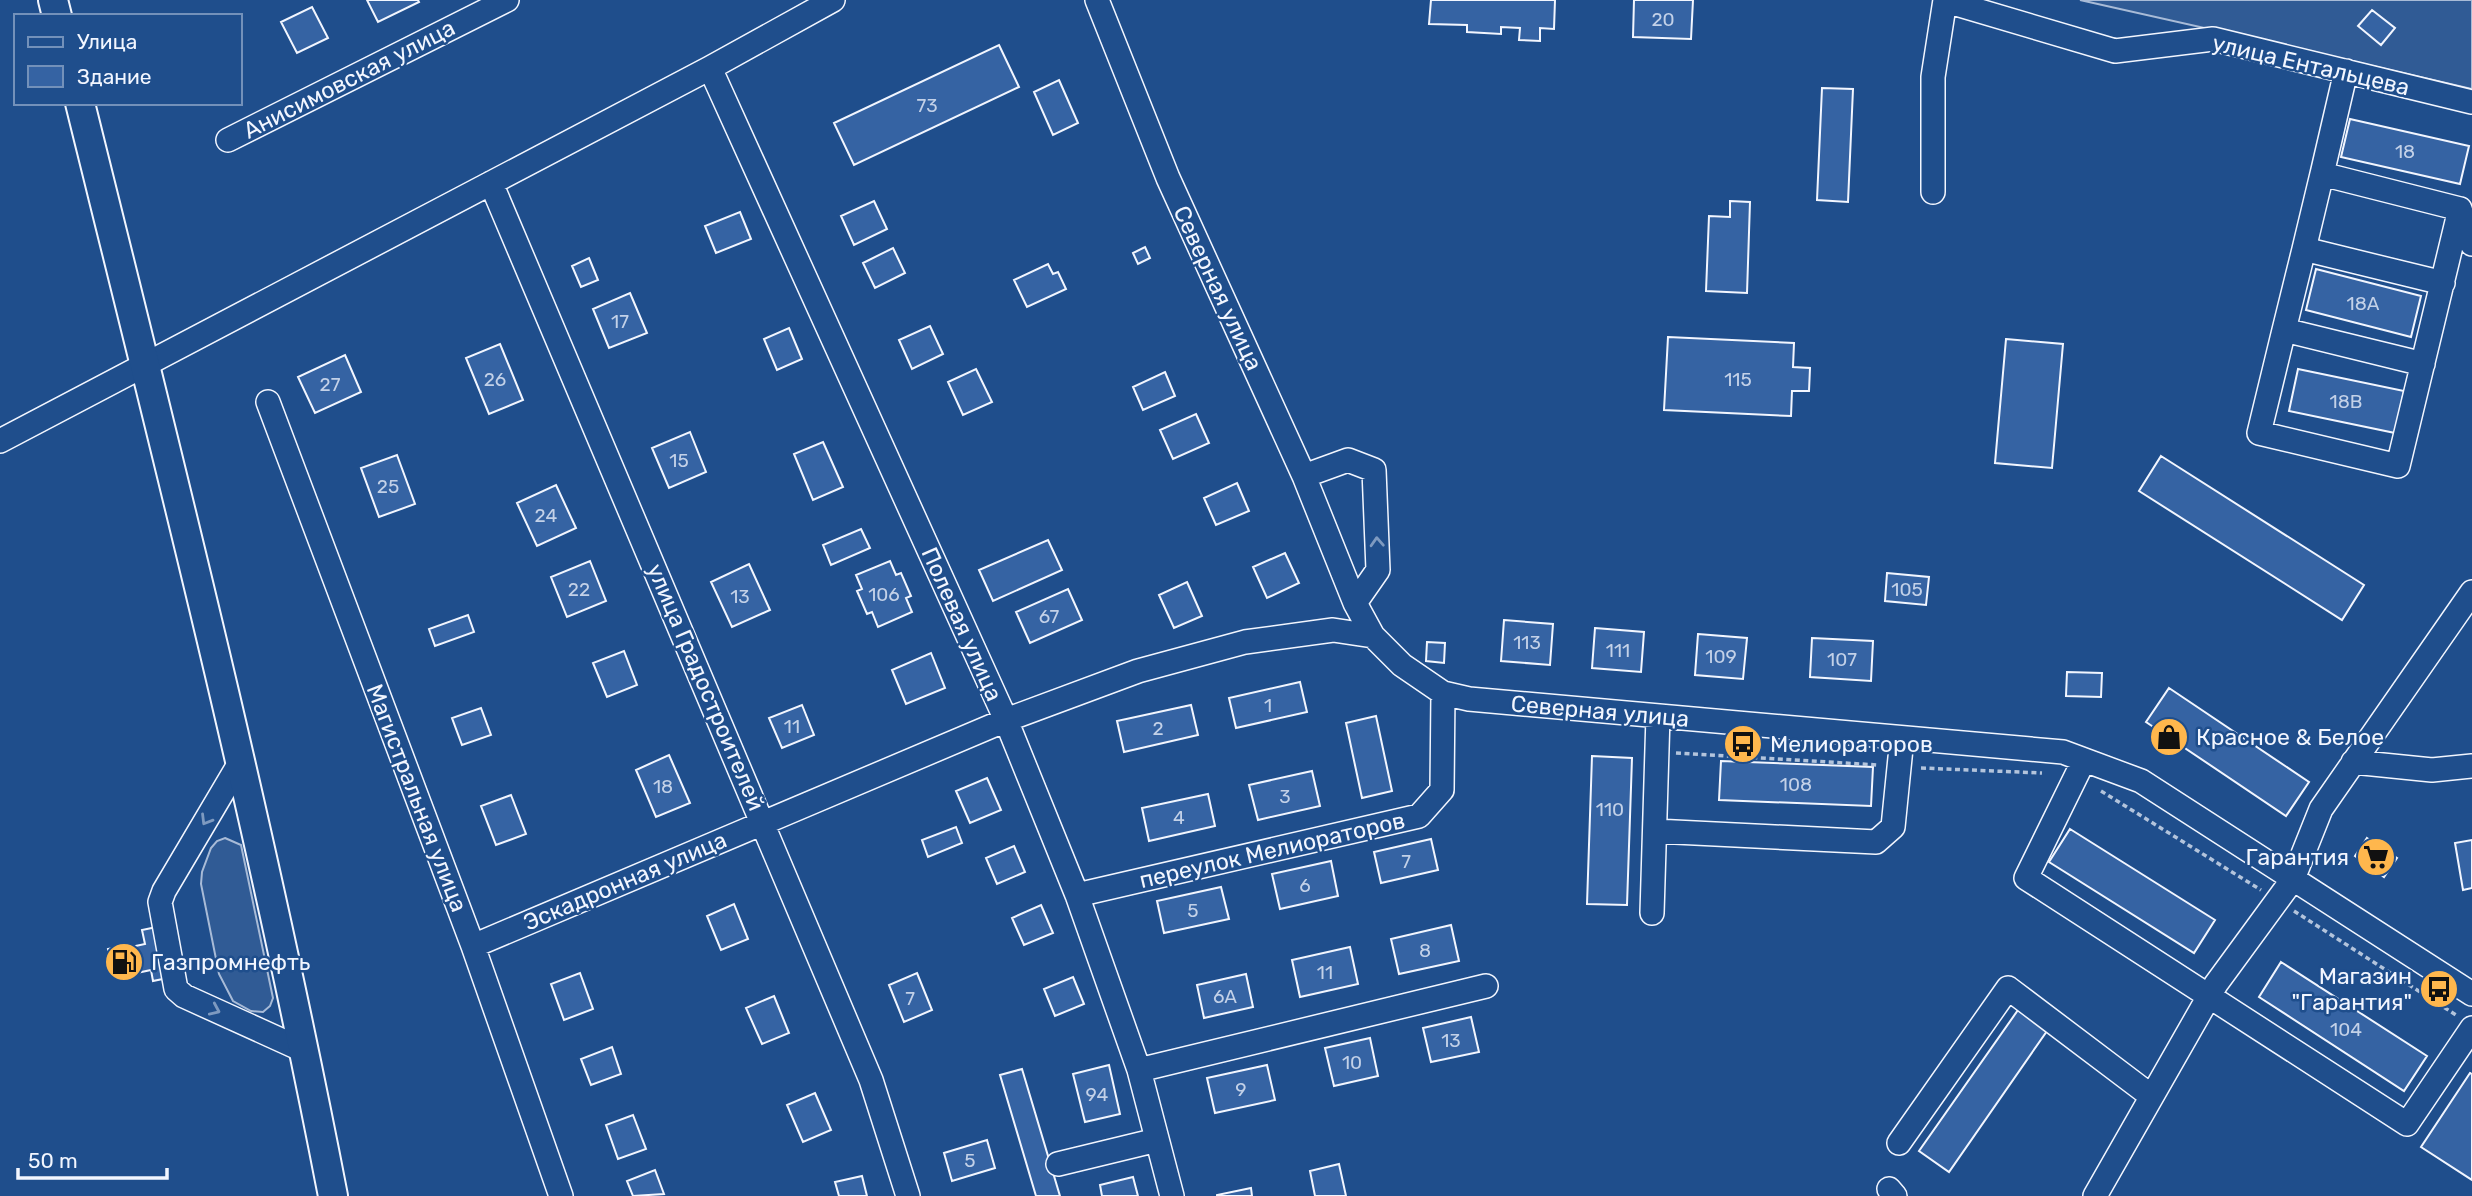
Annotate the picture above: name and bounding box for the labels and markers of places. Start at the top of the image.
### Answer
shop icon: Красное & Белое [2148,716,2190,758]
bus stop icon: Мелиораторов [1722,723,1764,765]
place label: Красное & Белое [2196,723,2384,751]
place label: Мелиораторов [1770,730,1933,758]
supermarket icon: Гарантия [2355,836,2397,878]
place label: Гарантия [2246,843,2349,871]
fuel station icon: Газпромнефть [103,941,145,983]
place label: Газпромнефть [151,948,310,976]
place label: Магазин "Гарантия" [2292,962,2412,1016]
bus stop icon: Магазин "Гарантия" [2418,968,2460,1010]

